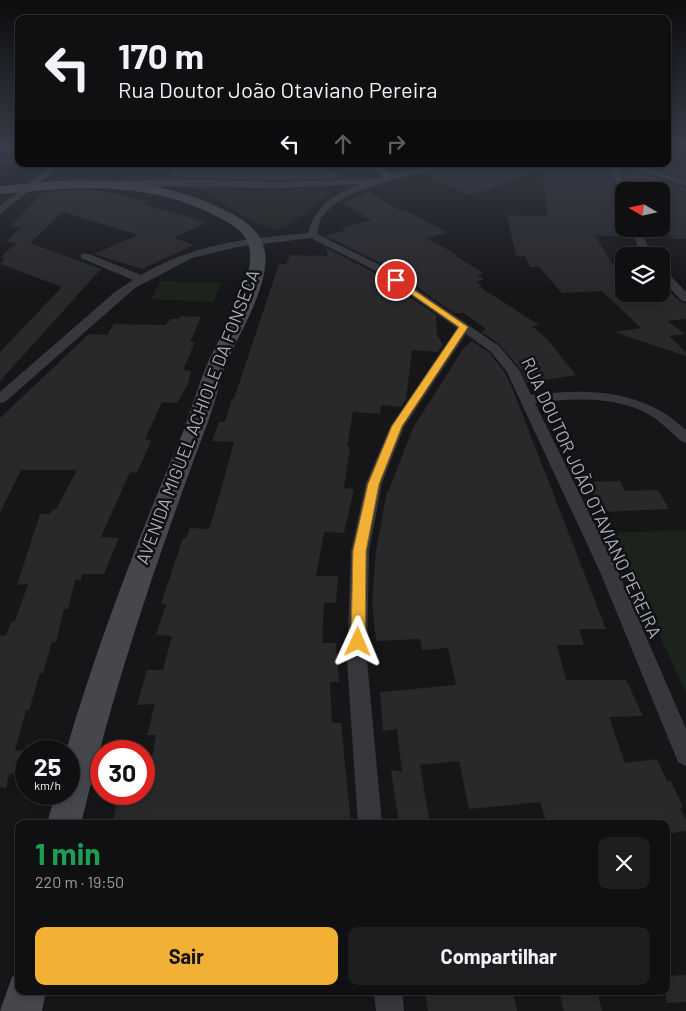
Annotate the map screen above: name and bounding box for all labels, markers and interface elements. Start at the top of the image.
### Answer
text: 170 m [118,34,204,76]
icon: left [35,35,100,100]
text: Rua Doutor João Otaviano Pereira [118,76,438,102]
icon: left [276,130,304,158]
icon: ahead [329,130,357,158]
icon: right [382,130,410,158]
north arrow [615,182,670,238]
map controls [615,182,670,302]
button: layers [615,247,670,302]
pin [375,259,417,301]
street label: AVENIDA MIGUEL ACHIOLE DA FONSECA [130,266,264,567]
icon: arrive [382,266,410,294]
street label: RUA DOUTOR JOÃO OTAVIANO PEREIRA [517,354,667,642]
position arrow [331,615,383,667]
speed limit sign: 30 [90,740,155,805]
text: 25 [34,751,61,781]
text: km/h [34,778,61,792]
text: 1 min [35,835,101,871]
button: close [598,837,650,889]
text: 220 m · 19:50 [35,872,124,891]
button: Sair [35,927,338,985]
button: Compartilhar [348,927,650,985]

